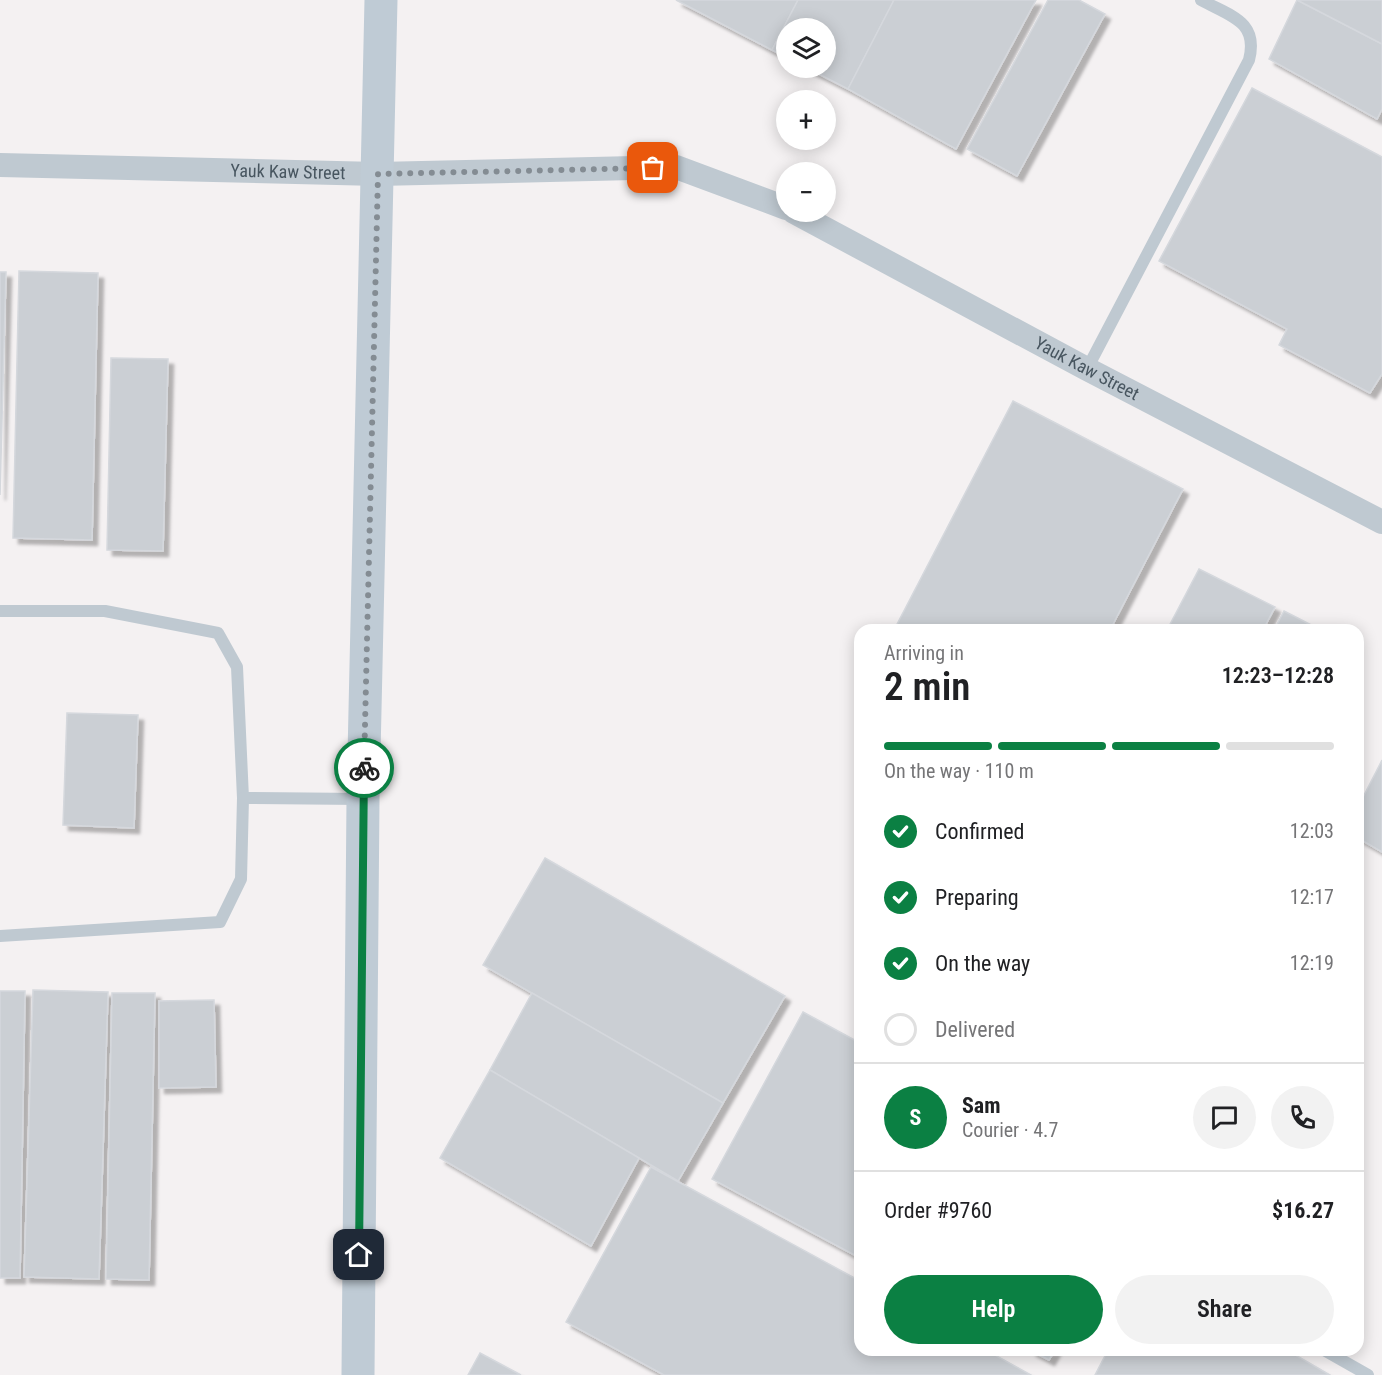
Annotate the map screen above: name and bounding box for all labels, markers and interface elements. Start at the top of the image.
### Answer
map controls [776,18,836,222]
button: layers [776,18,836,78]
button: + [776,90,836,150]
pin [627,142,678,193]
icon: bag [636,151,669,184]
street label: Yauk Kaw Street [230,159,346,183]
button: − [776,162,836,222]
street label: Yauk Kaw Street [1031,332,1143,404]
text: Arriving in [884,641,964,665]
text: 12:23–12:28 [1222,663,1334,688]
text: 2 min [884,664,970,710]
courier [334,738,394,798]
icon: bike [348,752,381,785]
text: On the way · 110 m [884,759,1034,783]
icon: check [884,815,917,848]
text: Confirmed [935,819,1024,844]
text: 12:03 [1290,819,1334,843]
icon: check [884,881,917,914]
text: Preparing [935,885,1019,910]
text: 12:17 [1290,885,1334,909]
icon: check [884,947,917,980]
text: On the way [935,951,1030,976]
text: 12:19 [1290,951,1334,975]
text: Delivered [935,1017,1015,1042]
button: chat [1193,1086,1256,1149]
button: phone [1271,1086,1334,1149]
text: Sam [962,1093,1001,1118]
text: S [910,1105,921,1130]
text: Courier · 4.7 [962,1118,1058,1142]
text: Order #9760 [884,1198,992,1223]
text: $16.27 [1272,1198,1334,1223]
pin [333,1229,384,1280]
icon: home [342,1238,375,1271]
button: Help [884,1275,1103,1344]
button: Share [1115,1275,1334,1344]

